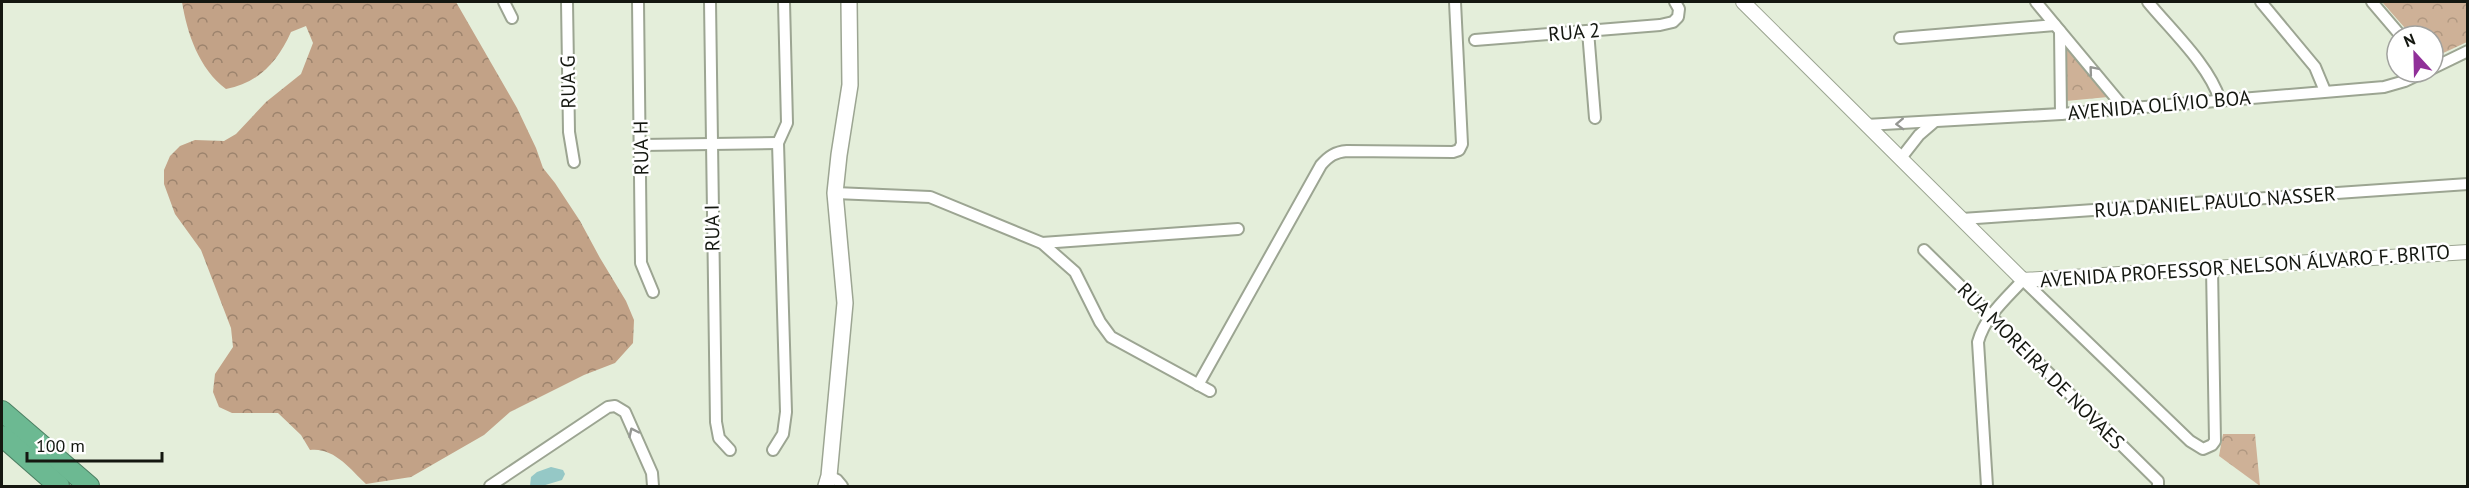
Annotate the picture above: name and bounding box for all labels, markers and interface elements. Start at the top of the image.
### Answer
street label: RUA 2 [1547,17,1601,47]
north arrow [2385,24,2445,84]
text: N [2401,29,2418,51]
street label: RUA G [555,55,581,109]
one-way arrow [2089,66,2100,77]
street label: AVENIDA OLÍVIO BOA [2066,84,2252,126]
one-way arrow [1895,117,1904,130]
street label: RUA H [628,120,654,176]
street label: RUA DANIEL PAULO NASSER [2093,181,2337,223]
street label: RUA I [699,204,725,252]
street label: AVENIDA PROFESSOR NELSON ÁLVARO F. BRITO [2039,239,2451,293]
street label: RUA MOREIRA DE NOVAES [1952,277,2130,455]
scale bar [27,425,162,463]
one-way arrow [629,428,641,439]
text: 100 m [36,434,85,457]

